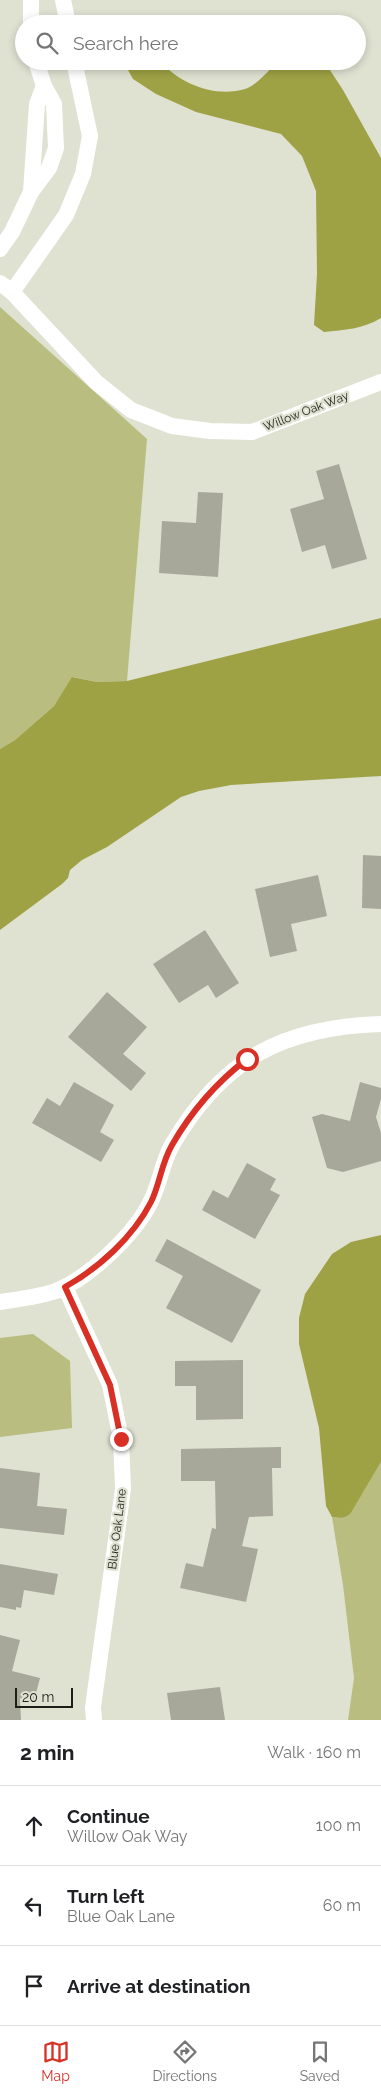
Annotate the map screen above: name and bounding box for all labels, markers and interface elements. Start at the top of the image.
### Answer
search box [15,15,366,70]
icon: search [33,29,61,57]
text: Search here [73,32,179,54]
street label: Willow Oak Way [261,388,351,434]
route start [236,1048,259,1071]
route end [110,1428,133,1451]
street label: Blue Oak Lane [105,1488,129,1570]
scale bar [15,1685,72,1708]
text: 20 m [22,1689,54,1705]
text: 2 min [20,1740,74,1765]
text: Walk · 160 m [267,1743,361,1762]
text: Continue [67,1805,150,1827]
icon: ahead [20,1812,48,1840]
text: 100 m [316,1816,361,1835]
text: Willow Oak Way [67,1827,188,1846]
text: Turn left [67,1885,144,1907]
icon: left [20,1892,48,1920]
text: 60 m [323,1896,361,1915]
text: Blue Oak Lane [67,1907,175,1926]
icon: arrive [20,1972,48,2000]
text: Arrive at destination [67,1975,251,1997]
tab: Map [41,2038,70,2084]
tab: Directions [152,2038,217,2084]
tab: Saved [300,2038,340,2084]

